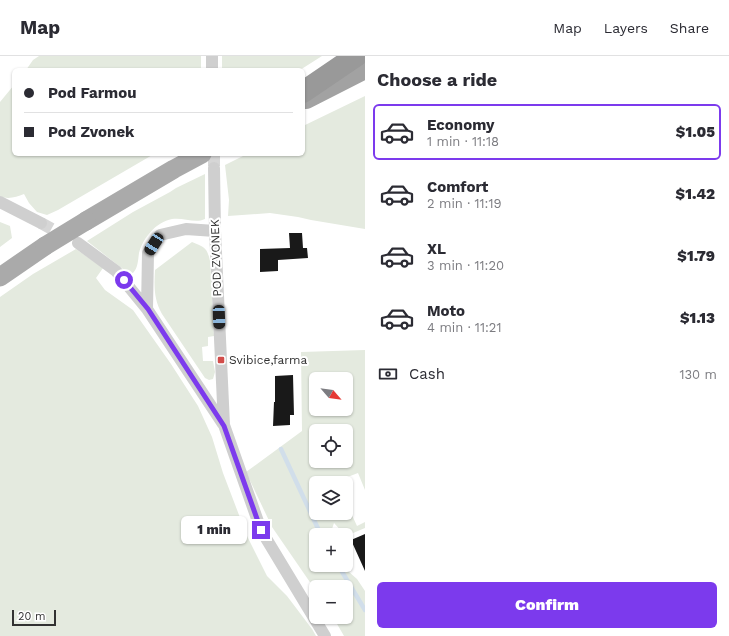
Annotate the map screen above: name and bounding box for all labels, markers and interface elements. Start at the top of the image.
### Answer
text: Map [20,16,60,39]
text: Map [553,20,582,36]
text: Layers [604,20,648,36]
text: Share [670,20,709,36]
text: Choose a ride [377,69,497,90]
text: Pod Farmou [48,84,136,102]
icon: car [379,114,415,150]
text: Economy [427,116,494,134]
text: Pod Zvonek [48,123,134,141]
text: $1.05 [676,123,715,141]
text: 1 min · 11:18 [427,134,499,149]
icon: car [379,176,415,212]
text: Comfort [427,178,488,196]
text: $1.42 [675,185,715,203]
text: 2 min · 11:19 [427,196,502,211]
street label: POD ZVONEK [208,219,224,297]
car [142,231,166,257]
icon: car [379,238,415,274]
text: XL [427,240,446,258]
text: $1.79 [677,247,715,265]
text: 3 min · 11:20 [427,258,504,273]
route start [115,271,133,289]
icon: car [379,300,415,336]
text: Moto [427,302,465,320]
car [213,305,225,329]
text: $1.13 [680,309,715,327]
text: 4 min · 11:21 [427,320,501,335]
place label: Svibice,farma [229,353,308,367]
marker: Svibice,farma [216,355,226,365]
icon: cash [377,363,399,385]
text: Cash [409,365,445,383]
text: 130 m [679,367,717,382]
north arrow [309,372,353,416]
map controls [309,372,353,624]
button: locate [309,424,353,468]
button: layers [309,476,353,520]
callout: 1 min [181,516,247,544]
route end [252,521,270,539]
text: 1 min [197,522,231,537]
button: + [309,528,353,572]
button: − [309,580,353,624]
button: Confirm [377,582,717,628]
scale bar [12,608,56,627]
text: 20 m [18,610,46,623]

